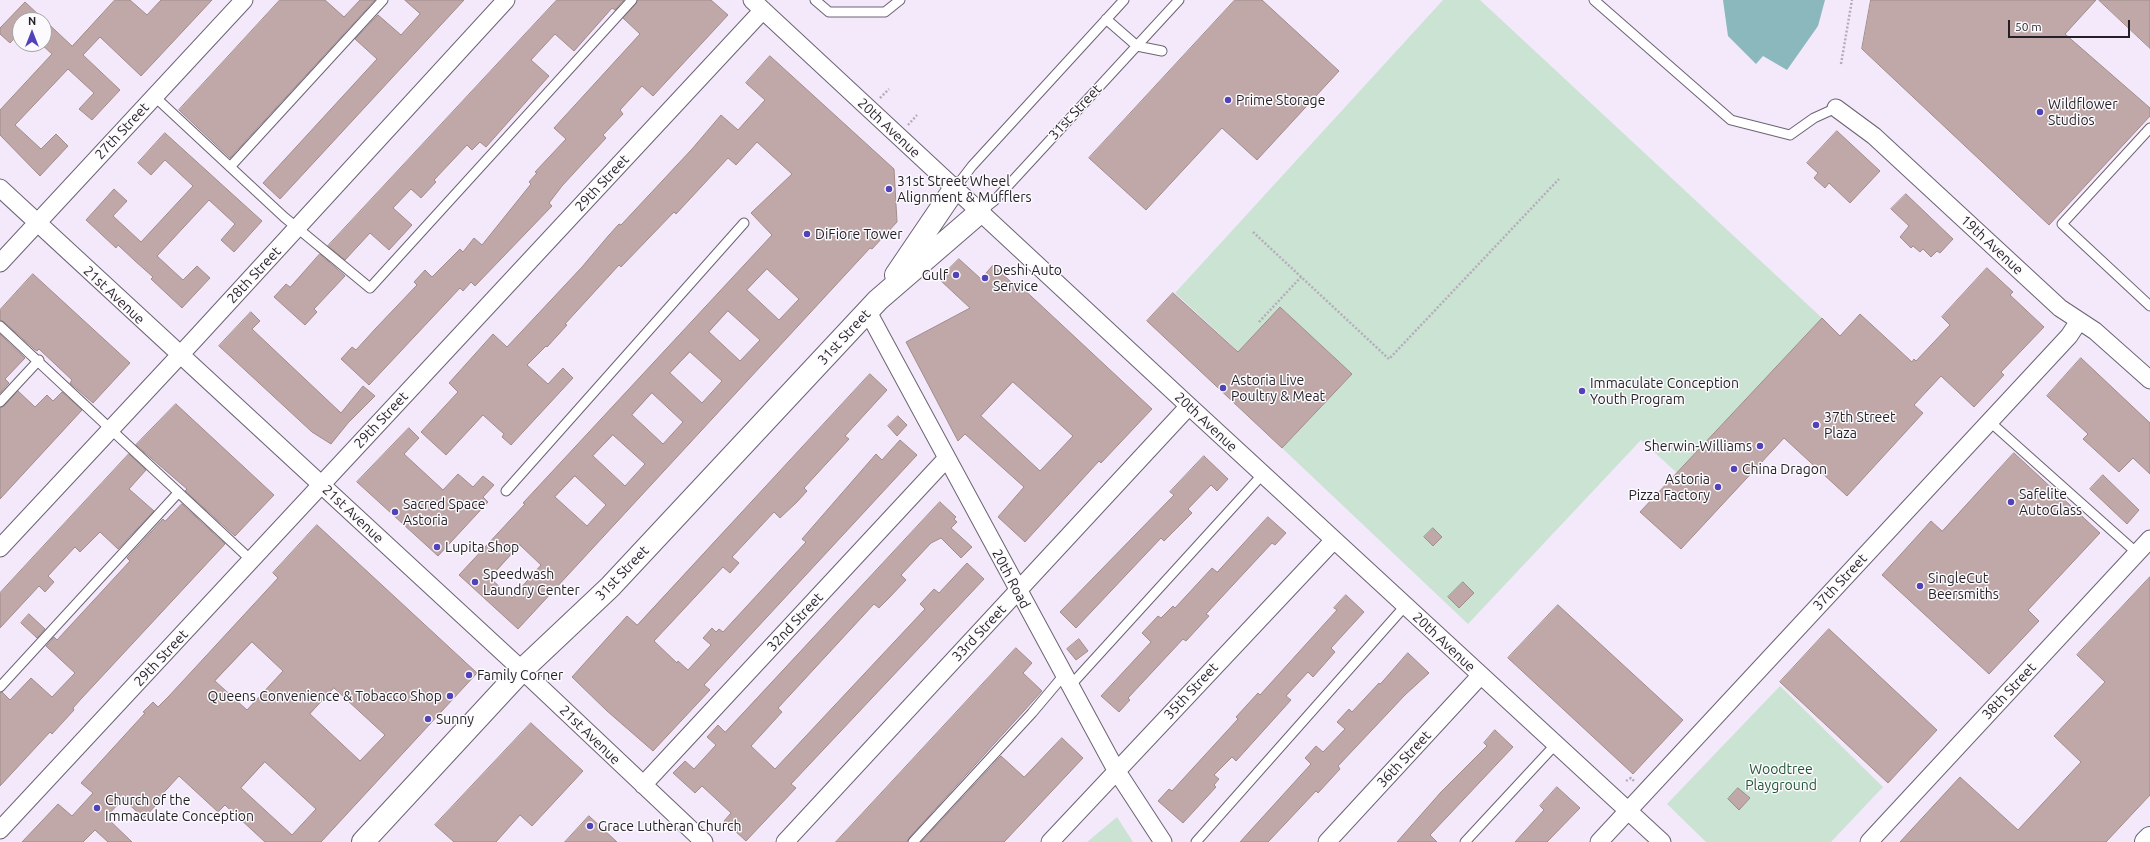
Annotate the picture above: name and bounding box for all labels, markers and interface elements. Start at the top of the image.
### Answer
north arrow [12,12,52,52]
scale bar [2010,12,2132,38]
text: N [28,15,36,27]
text: 50 m [2015,20,2042,33]
street label: 31st Street [1045,81,1105,143]
place label: Prime Storage [1236,92,1325,108]
street label: 20th Avenue [854,95,924,161]
marker: Prime Storage [1223,95,1233,105]
place label: Wildflower Studios [2048,96,2118,128]
street label: 27th Street [91,99,153,163]
marker: Wildflower Studios [2035,107,2045,117]
street label: 29th Street [571,151,633,215]
place label: 31st Street Wheel Alignment & Mufflers [897,173,1032,206]
marker: 31st Street Wheel Alignment & Mufflers [884,184,894,194]
street label: 19th Avenue [1957,212,2027,278]
place label: DiFiore Tower [815,226,903,242]
marker: DiFiore Tower [802,229,812,239]
street label: 28th Street [223,243,285,307]
street label: 21st Avenue [80,262,148,328]
place label: Deshi Auto Service [993,262,1062,294]
place label: Gulf [922,267,948,283]
marker: Gulf [951,270,961,280]
marker: Deshi Auto Service [980,273,990,283]
street label: 31st Street [814,306,874,368]
place label: Astoria Live Poultry & Meat [1231,372,1325,404]
place label: Immaculate Conception Youth Program [1590,375,1739,408]
marker: Astoria Live Poultry & Meat [1218,383,1228,393]
marker: Immaculate Conception Youth Program [1577,386,1587,396]
street label: 29th Street [350,388,412,452]
street label: 20th Avenue [1171,389,1241,455]
place label: 37th Street Plaza [1824,409,1896,442]
marker: 37th Street Plaza [1811,420,1821,430]
place label: Sherwin-Williams [1644,438,1752,454]
marker: Sherwin-Williams [1755,441,1765,451]
place label: China Dragon [1742,461,1827,477]
marker: China Dragon [1729,464,1739,474]
place label: Astoria Pizza Factory [1628,471,1710,504]
street label: 21st Avenue [319,481,387,547]
marker: Astoria Pizza Factory [1713,482,1723,492]
place label: Safelite AutoGlass [2019,486,2082,518]
place label: Sacred Space Astoria [403,496,485,528]
marker: Safelite AutoGlass [2006,497,2016,507]
marker: Sacred Space Astoria [390,507,400,517]
place label: Lupita Shop [445,539,519,555]
marker: Lupita Shop [432,542,442,552]
street label: 31st Street [592,542,652,604]
street label: 20th Road [988,546,1034,612]
street label: 37th Street [1809,550,1871,614]
place label: Speedwash Laundry Center [483,566,580,598]
place label: SingleCut Beersmiths [1928,570,1999,602]
marker: Speedwash Laundry Center [470,577,480,587]
marker: SingleCut Beersmiths [1915,581,1925,591]
street label: 32nd Street [764,589,826,655]
street label: 33rd Street [948,601,1010,665]
street label: 20th Avenue [1409,609,1479,675]
street label: 29th Street [130,626,192,690]
street label: 35th Street [1160,659,1222,723]
street label: 38th Street [1978,659,2040,723]
place label: Family Corner [477,667,563,683]
marker: Family Corner [464,670,474,680]
place label: Queens Convenience & Tobacco Shop [208,688,442,704]
marker: Queens Convenience & Tobacco Shop [445,691,455,701]
street label: 21st Avenue [556,702,624,768]
place label: Sunny [436,711,474,727]
marker: Sunny [423,714,433,724]
street label: 36th Street [1373,727,1435,791]
park label: Woodtree Playground [1745,761,1817,794]
place label: Church of the Immaculate Conception [105,792,254,824]
marker: Church of the Immaculate Conception [92,803,102,813]
place label: Grace Lutheran Church [598,818,742,834]
marker: Grace Lutheran Church [585,821,595,831]

